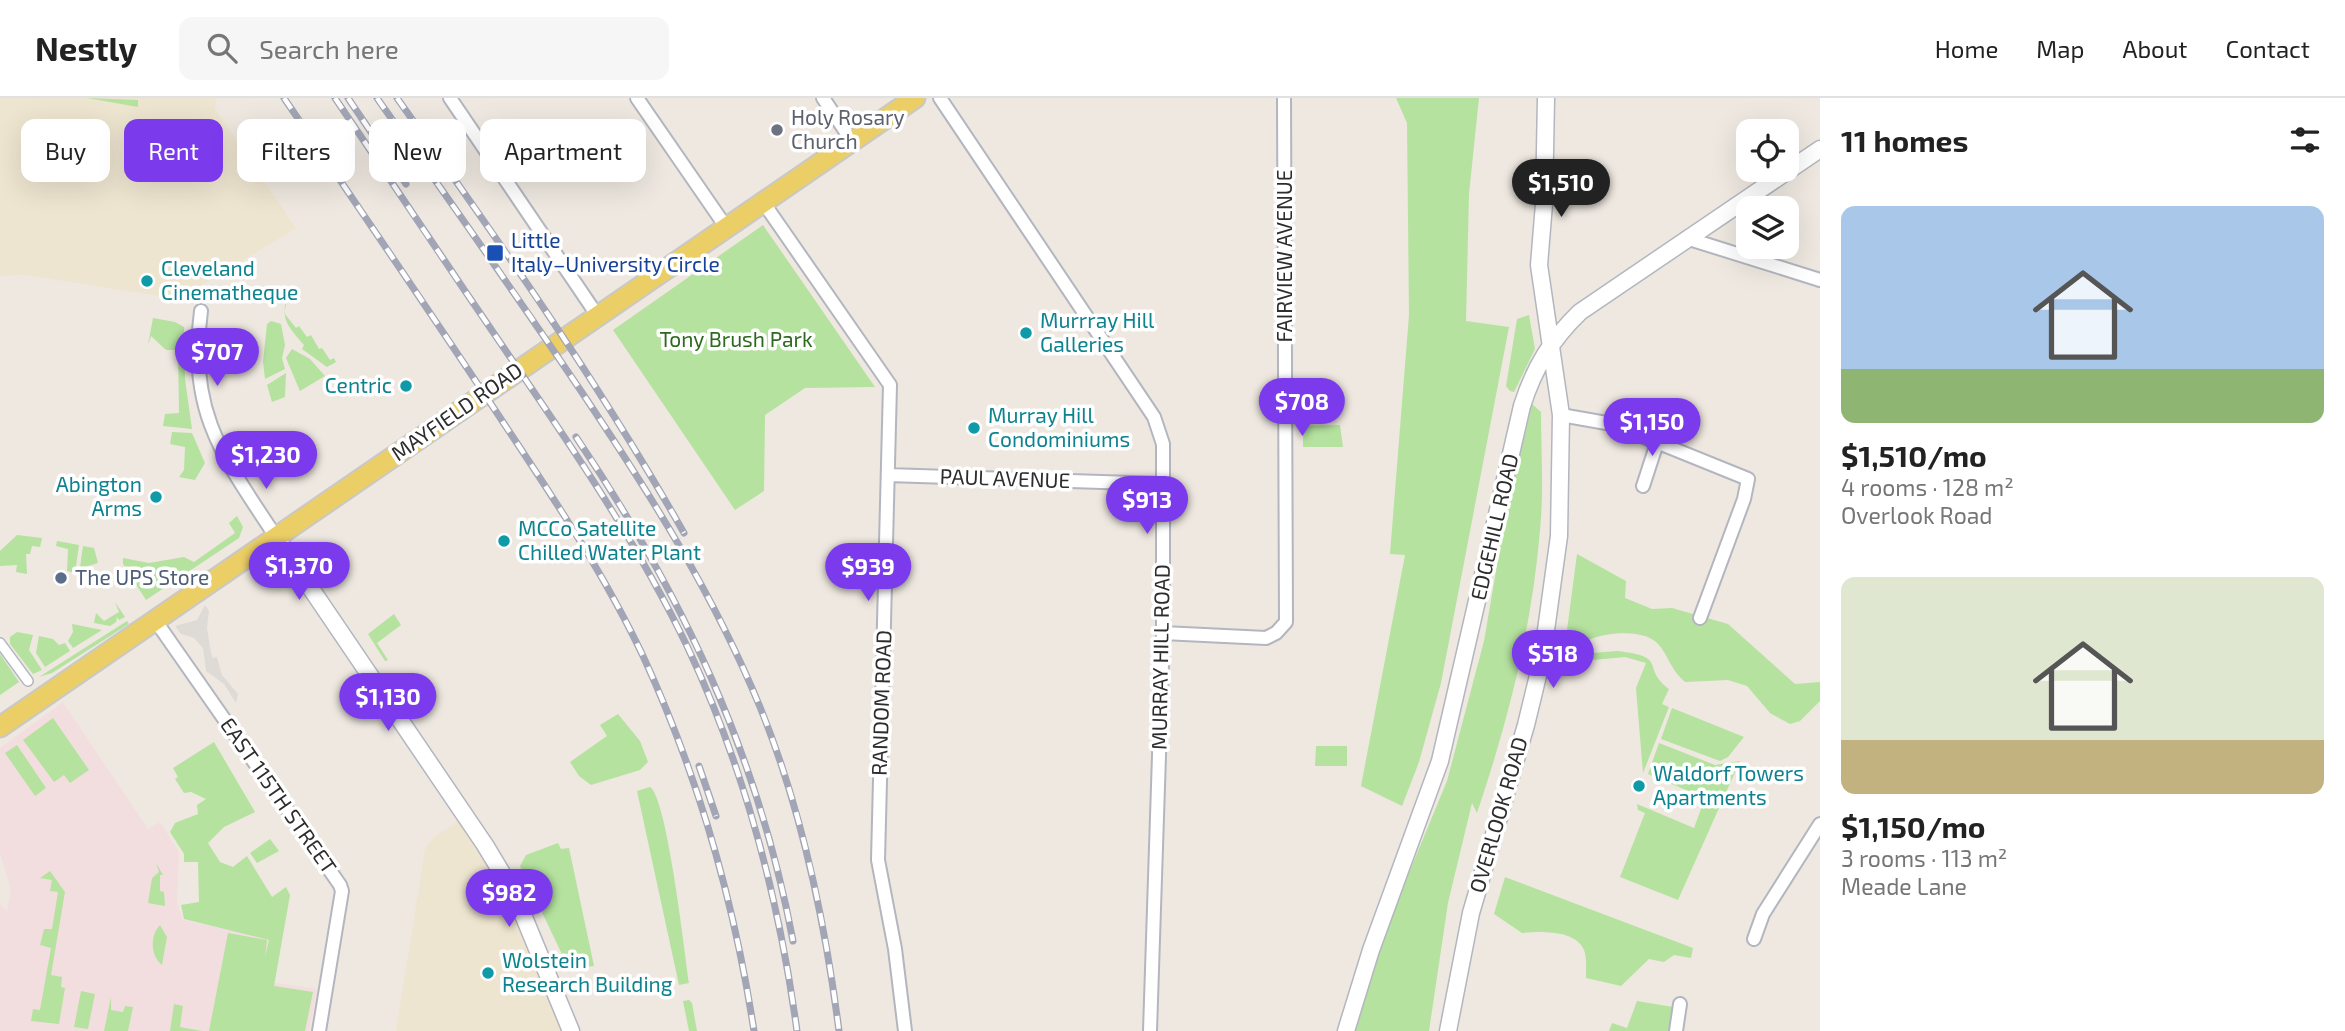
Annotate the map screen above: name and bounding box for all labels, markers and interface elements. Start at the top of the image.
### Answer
search box [179,17,669,80]
text: Nestly [35,28,137,68]
icon: search [203,29,241,67]
text: Search here [259,33,399,64]
text: Home [1935,34,1998,63]
text: Map [2036,34,2084,63]
text: About [2122,34,2188,63]
text: Contact [2226,34,2310,63]
place label: Holy Rosary Church [791,104,905,153]
chip: Buy [21,119,110,182]
chip: Rent [124,119,223,182]
chip: Filters [237,119,355,182]
chip: New [369,119,466,182]
chip: Apartment [480,119,646,182]
map controls [1736,119,1799,259]
button: locate [1736,119,1799,182]
icon: filters [2286,121,2324,159]
marker: Holy Rosary Church [769,122,785,138]
text: 11 homes [1841,122,1968,158]
pin: $1,510 [1504,159,1618,219]
text: $1,510 [1528,168,1594,196]
street label: FAIRVIEW AVENUE [1271,170,1296,342]
button: layers [1736,196,1799,259]
place label: Little Italy–University Circle [511,227,720,276]
marker: Little Italy–University Circle [485,243,505,263]
icon: home [2020,252,2146,378]
place label: Cleveland Cinematheque [161,255,298,304]
marker: Cleveland Cinematheque [139,273,155,289]
place label: Murrray Hill Galleries [1040,307,1155,356]
marker: Murrray Hill Galleries [1018,325,1034,341]
park label: Tony Brush Park [659,326,813,351]
pin: $707 [176,328,258,388]
text: $707 [191,337,243,365]
street label: MAYFIELD ROAD [386,356,526,465]
place label: Centric [325,372,392,397]
marker: Centric [398,378,414,394]
pin: $708 [1261,378,1343,438]
text: $708 [1275,387,1329,415]
pin: $1,150 [1595,398,1709,458]
place label: Murray Hill Condominiums [988,402,1130,451]
text: $1,150 [1620,407,1685,435]
marker: Murray Hill Condominiums [966,420,982,436]
pin: $1,230 [209,432,323,491]
text: $1,510/mo [1841,437,1987,473]
text: $1,230 [231,440,301,468]
street label: EDGEHILL ROAD [1464,451,1523,603]
street label: PAUL AVENUE [939,463,1071,492]
place label: Abington Arms [56,471,142,520]
text: 4 rooms · 128 m² [1841,473,2014,501]
pin: $913 [1106,476,1188,536]
text: $913 [1122,485,1172,513]
marker: Abington Arms [148,489,164,505]
text: Overlook Road [1841,501,1993,529]
place label: MCCo Satellite Chilled Water Plant [518,515,701,564]
marker: MCCo Satellite Chilled Water Plant [496,533,512,549]
pin: $1,370 [242,542,356,602]
pin: $939 [827,544,909,603]
text: $1,370 [265,551,333,579]
text: $939 [841,552,895,580]
place label: The UPS Store [75,564,209,589]
street label: MURRAY HILL ROAD [1145,564,1174,750]
marker: The UPS Store [53,570,69,586]
icon: home [2020,623,2146,749]
street label: RANDOM ROAD [865,630,896,776]
pin: $518 [1512,630,1594,690]
text: $518 [1528,639,1578,667]
pin: $1,130 [331,674,445,733]
text: $1,130 [355,682,421,710]
street label: EAST 115TH STREET [216,712,342,878]
street label: OVERLOOK ROAD [1463,734,1532,895]
place label: Waldorf Towers Apartments [1653,760,1804,809]
marker: Waldorf Towers Apartments [1631,778,1647,794]
text: $1,150/mo [1841,808,1986,844]
text: 3 rooms · 113 m² [1841,844,2007,872]
pin: $982 [468,870,550,929]
text: Meade Lane [1841,872,1967,900]
text: $982 [482,878,536,906]
place label: Wolstein Research Building [502,947,673,996]
marker: Wolstein Research Building [480,965,496,981]

